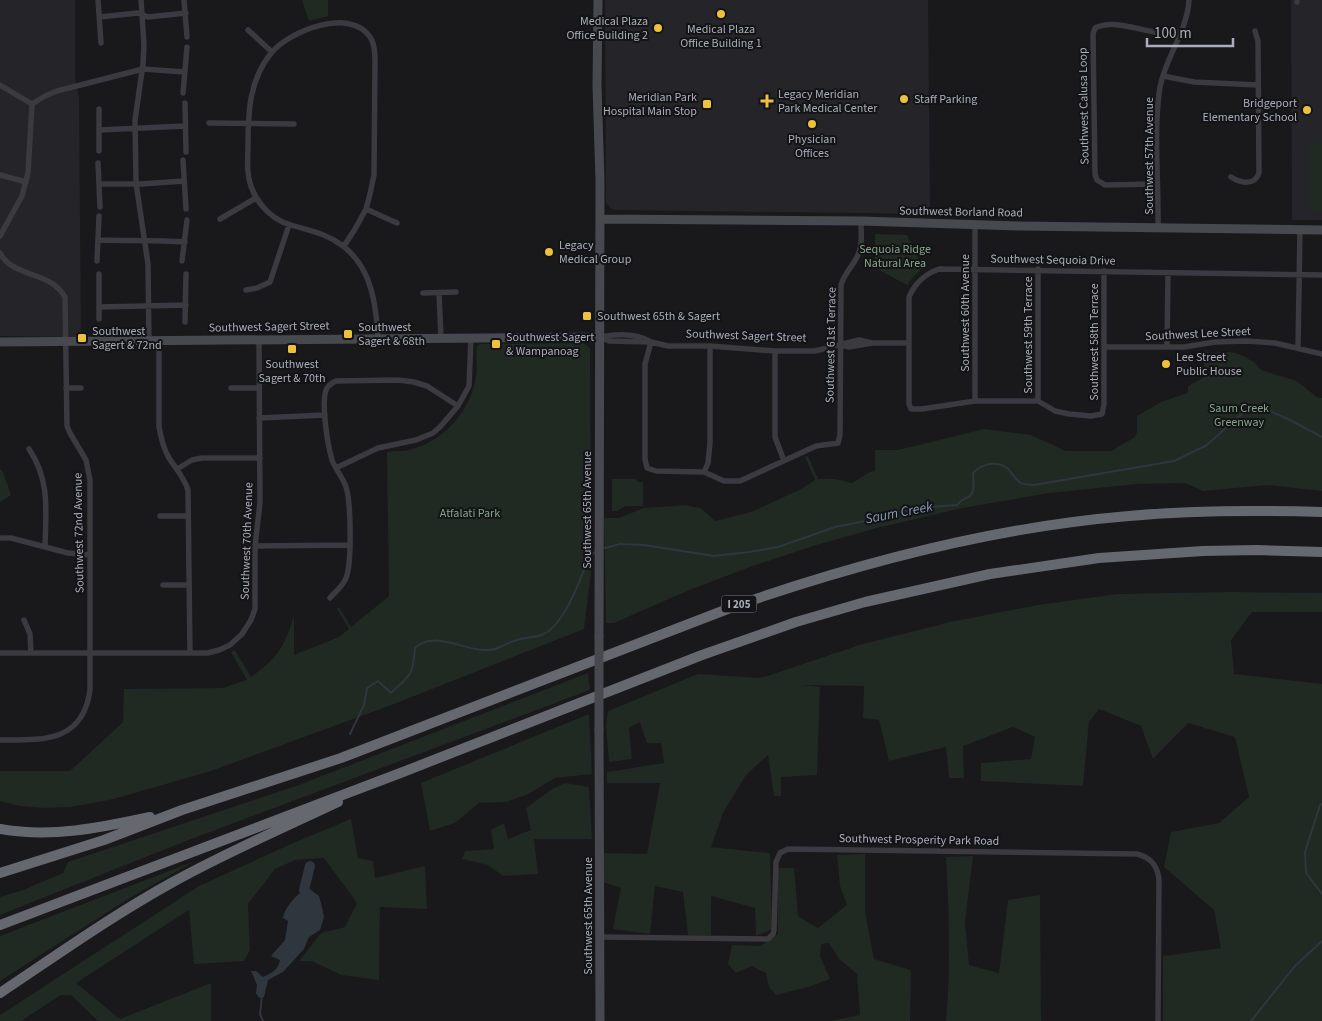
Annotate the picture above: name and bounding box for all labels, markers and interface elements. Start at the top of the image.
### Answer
marker: Medical Plaza Office Building 1 [715,8,727,20]
place label: Medical Plaza Office Building 2 [566,13,648,44]
scale bar [1147,15,1233,47]
place label: Medical Plaza Office Building 1 [680,21,762,52]
marker: Medical Plaza Office Building 2 [652,22,664,34]
text: 100 m [1154,23,1192,44]
street label: Southwest Calusa Loop [1074,47,1094,165]
place label: Legacy Meridian Park Medical Center [778,86,878,117]
place label: Meridian Park Hospital Main Stop [603,89,697,120]
place label: Staff Parking [914,91,977,108]
marker: Staff Parking [898,93,910,105]
marker: Legacy Meridian Park Medical Center [760,94,774,108]
place label: Bridgeport Elementary School [1202,95,1297,126]
street label: Southwest 57th Avenue [1141,97,1158,215]
marker: Meridian Park Hospital Main Stop [701,98,713,110]
marker: Bridgeport Elementary School [1301,104,1313,116]
marker: Physician Offices [806,118,818,130]
place label: Physician Offices [788,131,836,162]
street label: Southwest Borland Road [899,202,1023,222]
place label: Legacy Medical Group [559,237,632,268]
park label: Sequoia Ridge Natural Area [859,241,931,272]
marker: Legacy Medical Group [543,246,555,258]
street label: Southwest Sequoia Drive [990,250,1116,270]
street label: Southwest 60th Avenue [957,254,974,372]
street label: Southwest 59th Terrace [1020,276,1037,394]
street label: Southwest 58th Terrace [1086,283,1103,401]
street label: Southwest 61st Terrace [821,287,841,403]
place label: Southwest 65th & Sagert [597,308,720,325]
marker: Southwest 65th & Sagert [581,310,593,322]
street label: Southwest Sagert Street [208,317,330,337]
place label: Southwest Sagert & 68th [358,319,425,350]
place label: Southwest Sagert & 72nd [92,323,162,354]
street label: Southwest Lee Street [1145,323,1251,345]
street label: Southwest Sagert Street [685,325,807,347]
marker: Southwest Sagert & 68th [342,328,354,340]
place label: Southwest Sagert & Wampanoag [506,329,594,360]
marker: Southwest Sagert & 72nd [76,332,88,344]
marker: Southwest Sagert & Wampanoag [490,338,502,350]
marker: Southwest Sagert & 70th [286,343,298,355]
place label: Lee Street Public House [1176,349,1242,380]
place label: Southwest Sagert & 70th [258,356,326,387]
marker: Lee Street Public House [1160,358,1172,370]
park label: Saum Creek Greenway [1209,400,1269,431]
street label: Southwest 65th Avenue [579,451,596,569]
street label: Southwest 72nd Avenue [69,473,89,593]
street label: Southwest 70th Avenue [236,482,258,600]
water label: Saum Creek [864,497,935,529]
park label: Atfalati Park [440,505,500,522]
road number: I 205 [722,596,756,612]
street label: Southwest Prosperity Park Road [839,830,999,850]
street label: Southwest 65th Avenue [580,857,597,975]

